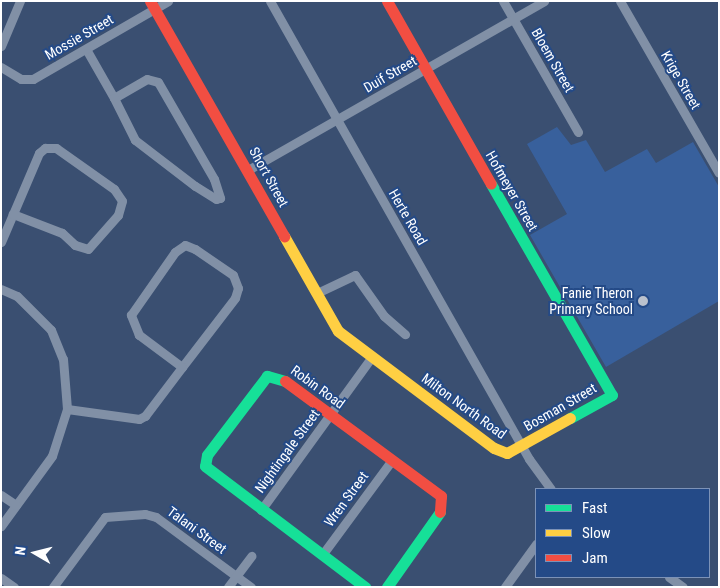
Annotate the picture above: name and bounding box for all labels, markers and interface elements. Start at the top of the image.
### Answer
street label: Mossie Street [42,11,116,63]
street label: Bloem Street [528,25,578,95]
street label: Krige Street [658,48,704,112]
street label: Duif Street [361,52,419,96]
street label: Short Street [246,144,292,210]
street label: Hofmeyer Street [482,148,542,234]
street label: Herte Road [385,186,431,248]
place label: Fanie Theron Primary School [549,285,633,318]
marker: Fanie Theron Primary School [637,295,649,307]
street label: Robin Road [288,362,348,412]
street label: Milton North Road [418,370,510,442]
street label: Bosman Street [521,379,599,435]
street label: Nightingale Street [251,406,323,496]
street label: Wren Street [320,468,372,530]
legend [535,488,710,578]
text: Fast [582,499,607,517]
street label: Talani Street [164,503,230,557]
text: Slow [582,524,611,542]
north arrow [10,528,60,578]
text: N [12,546,29,556]
text: Jam [582,549,608,567]

